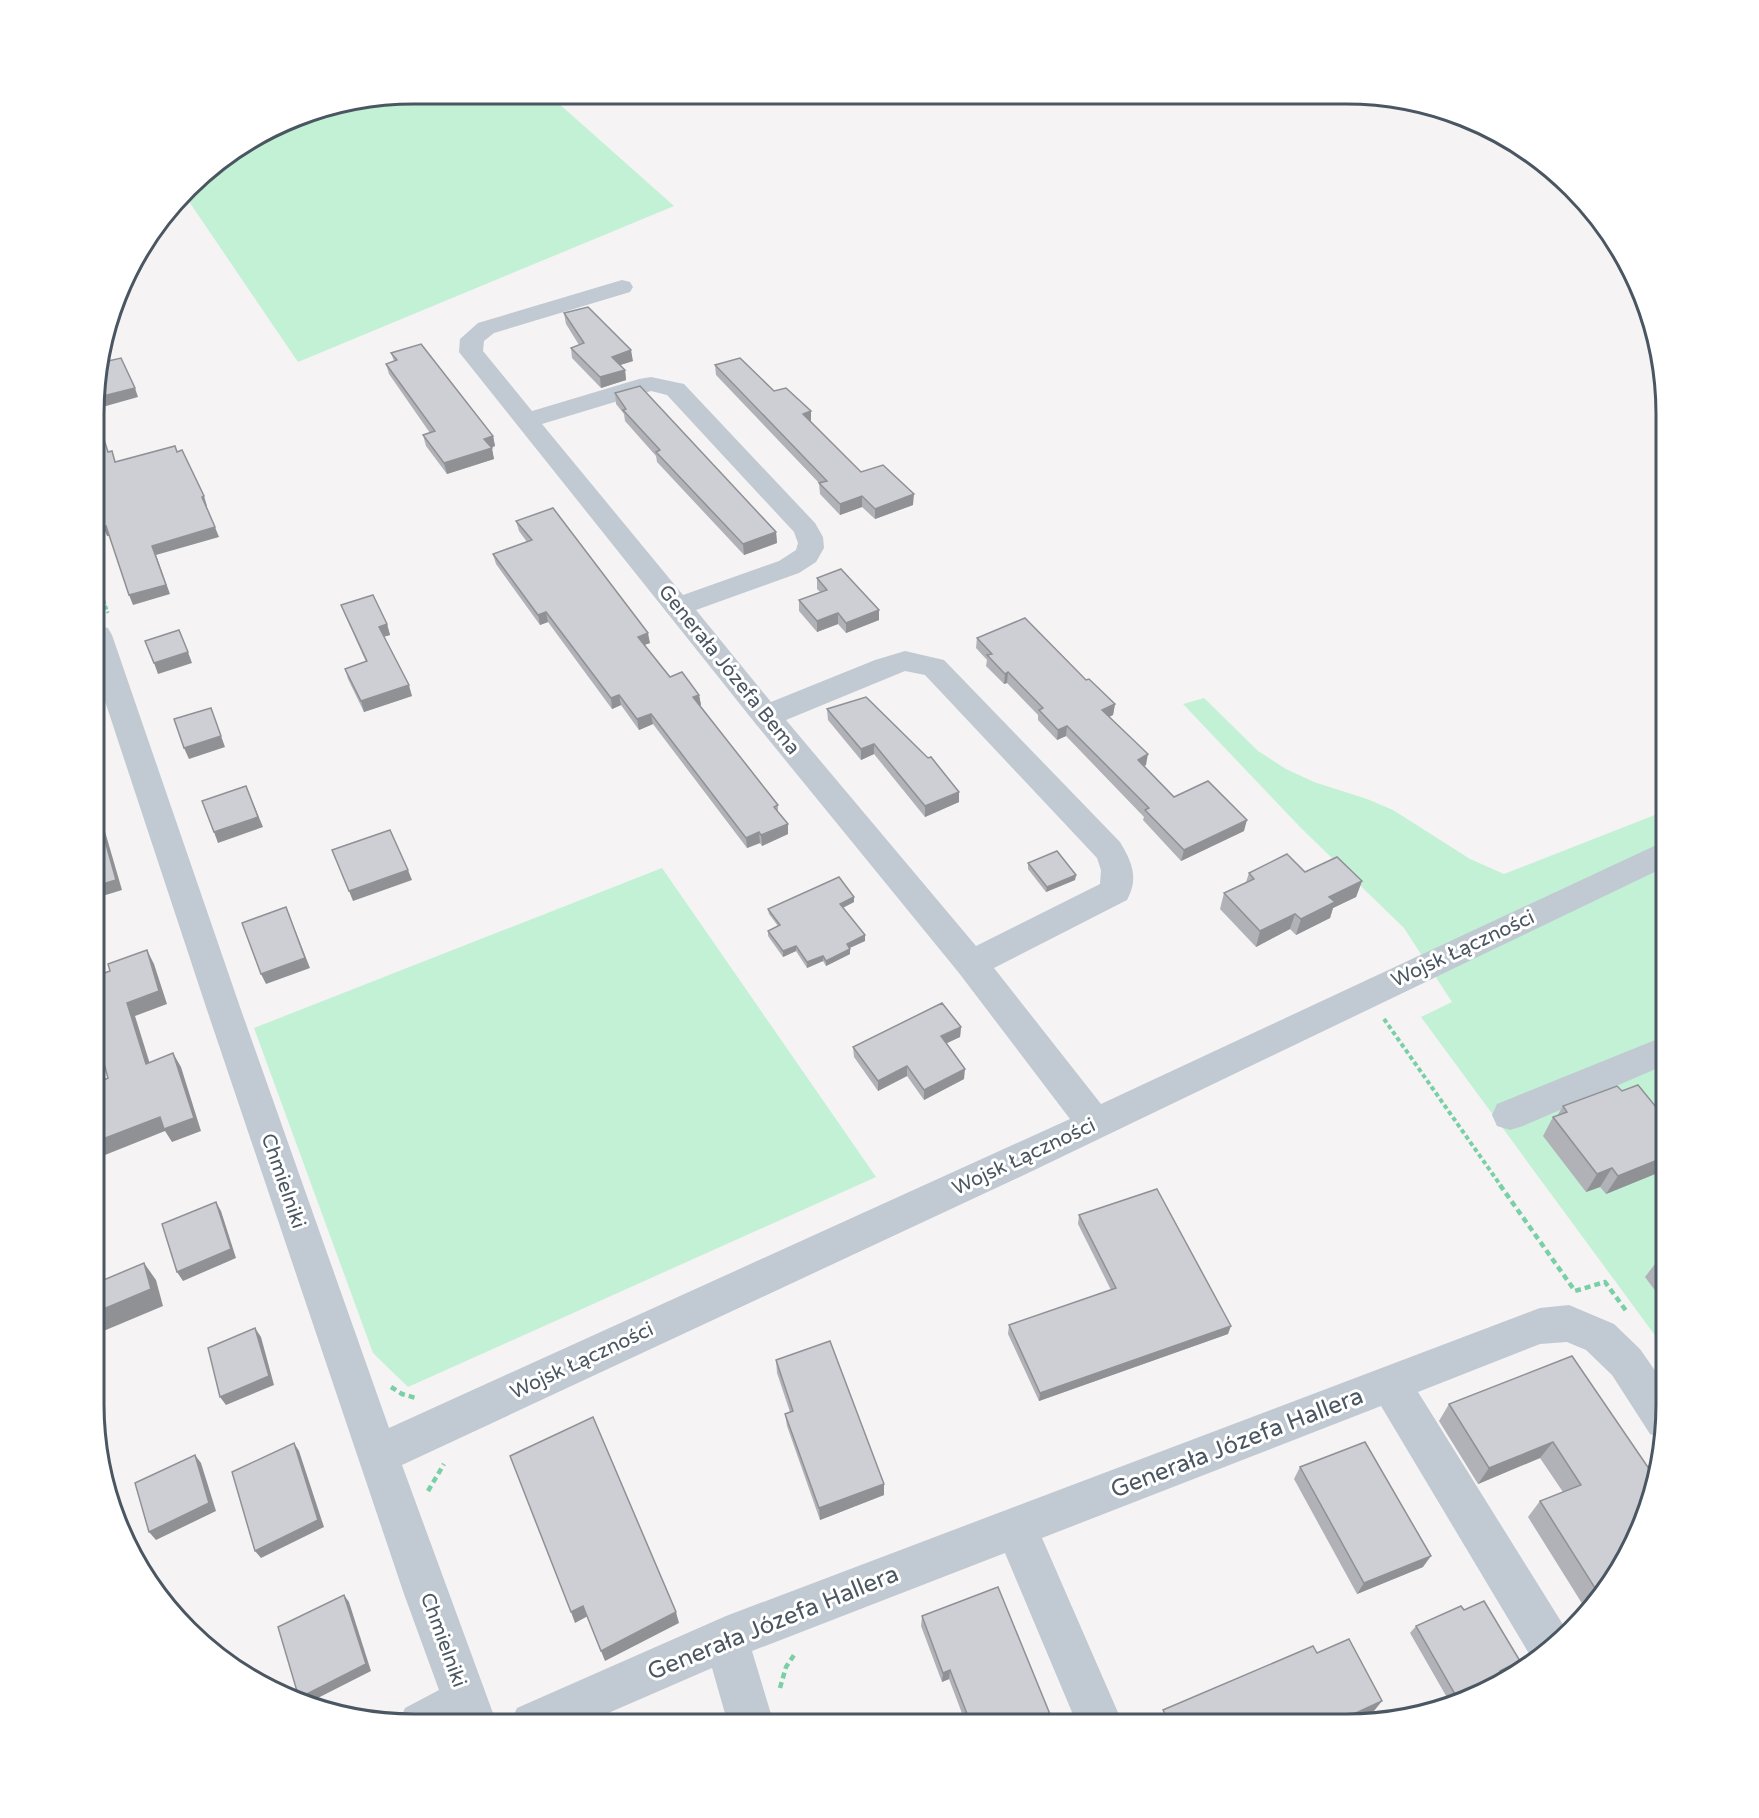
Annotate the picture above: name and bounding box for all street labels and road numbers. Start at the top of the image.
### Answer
street label: Generała Józefa Bema [653,580,805,760]
street label: Wojsk Łączności [1388,905,1538,993]
street label: Wojsk Łączności [949,1113,1099,1201]
street label: Chmielniki [256,1130,310,1232]
street label: Wojsk Łączności [507,1317,657,1405]
street label: Generała Józefa Hallera [1107,1381,1367,1505]
street label: Generała Józefa Hallera [643,1559,903,1687]
street label: Chmielniki [415,1589,471,1691]

